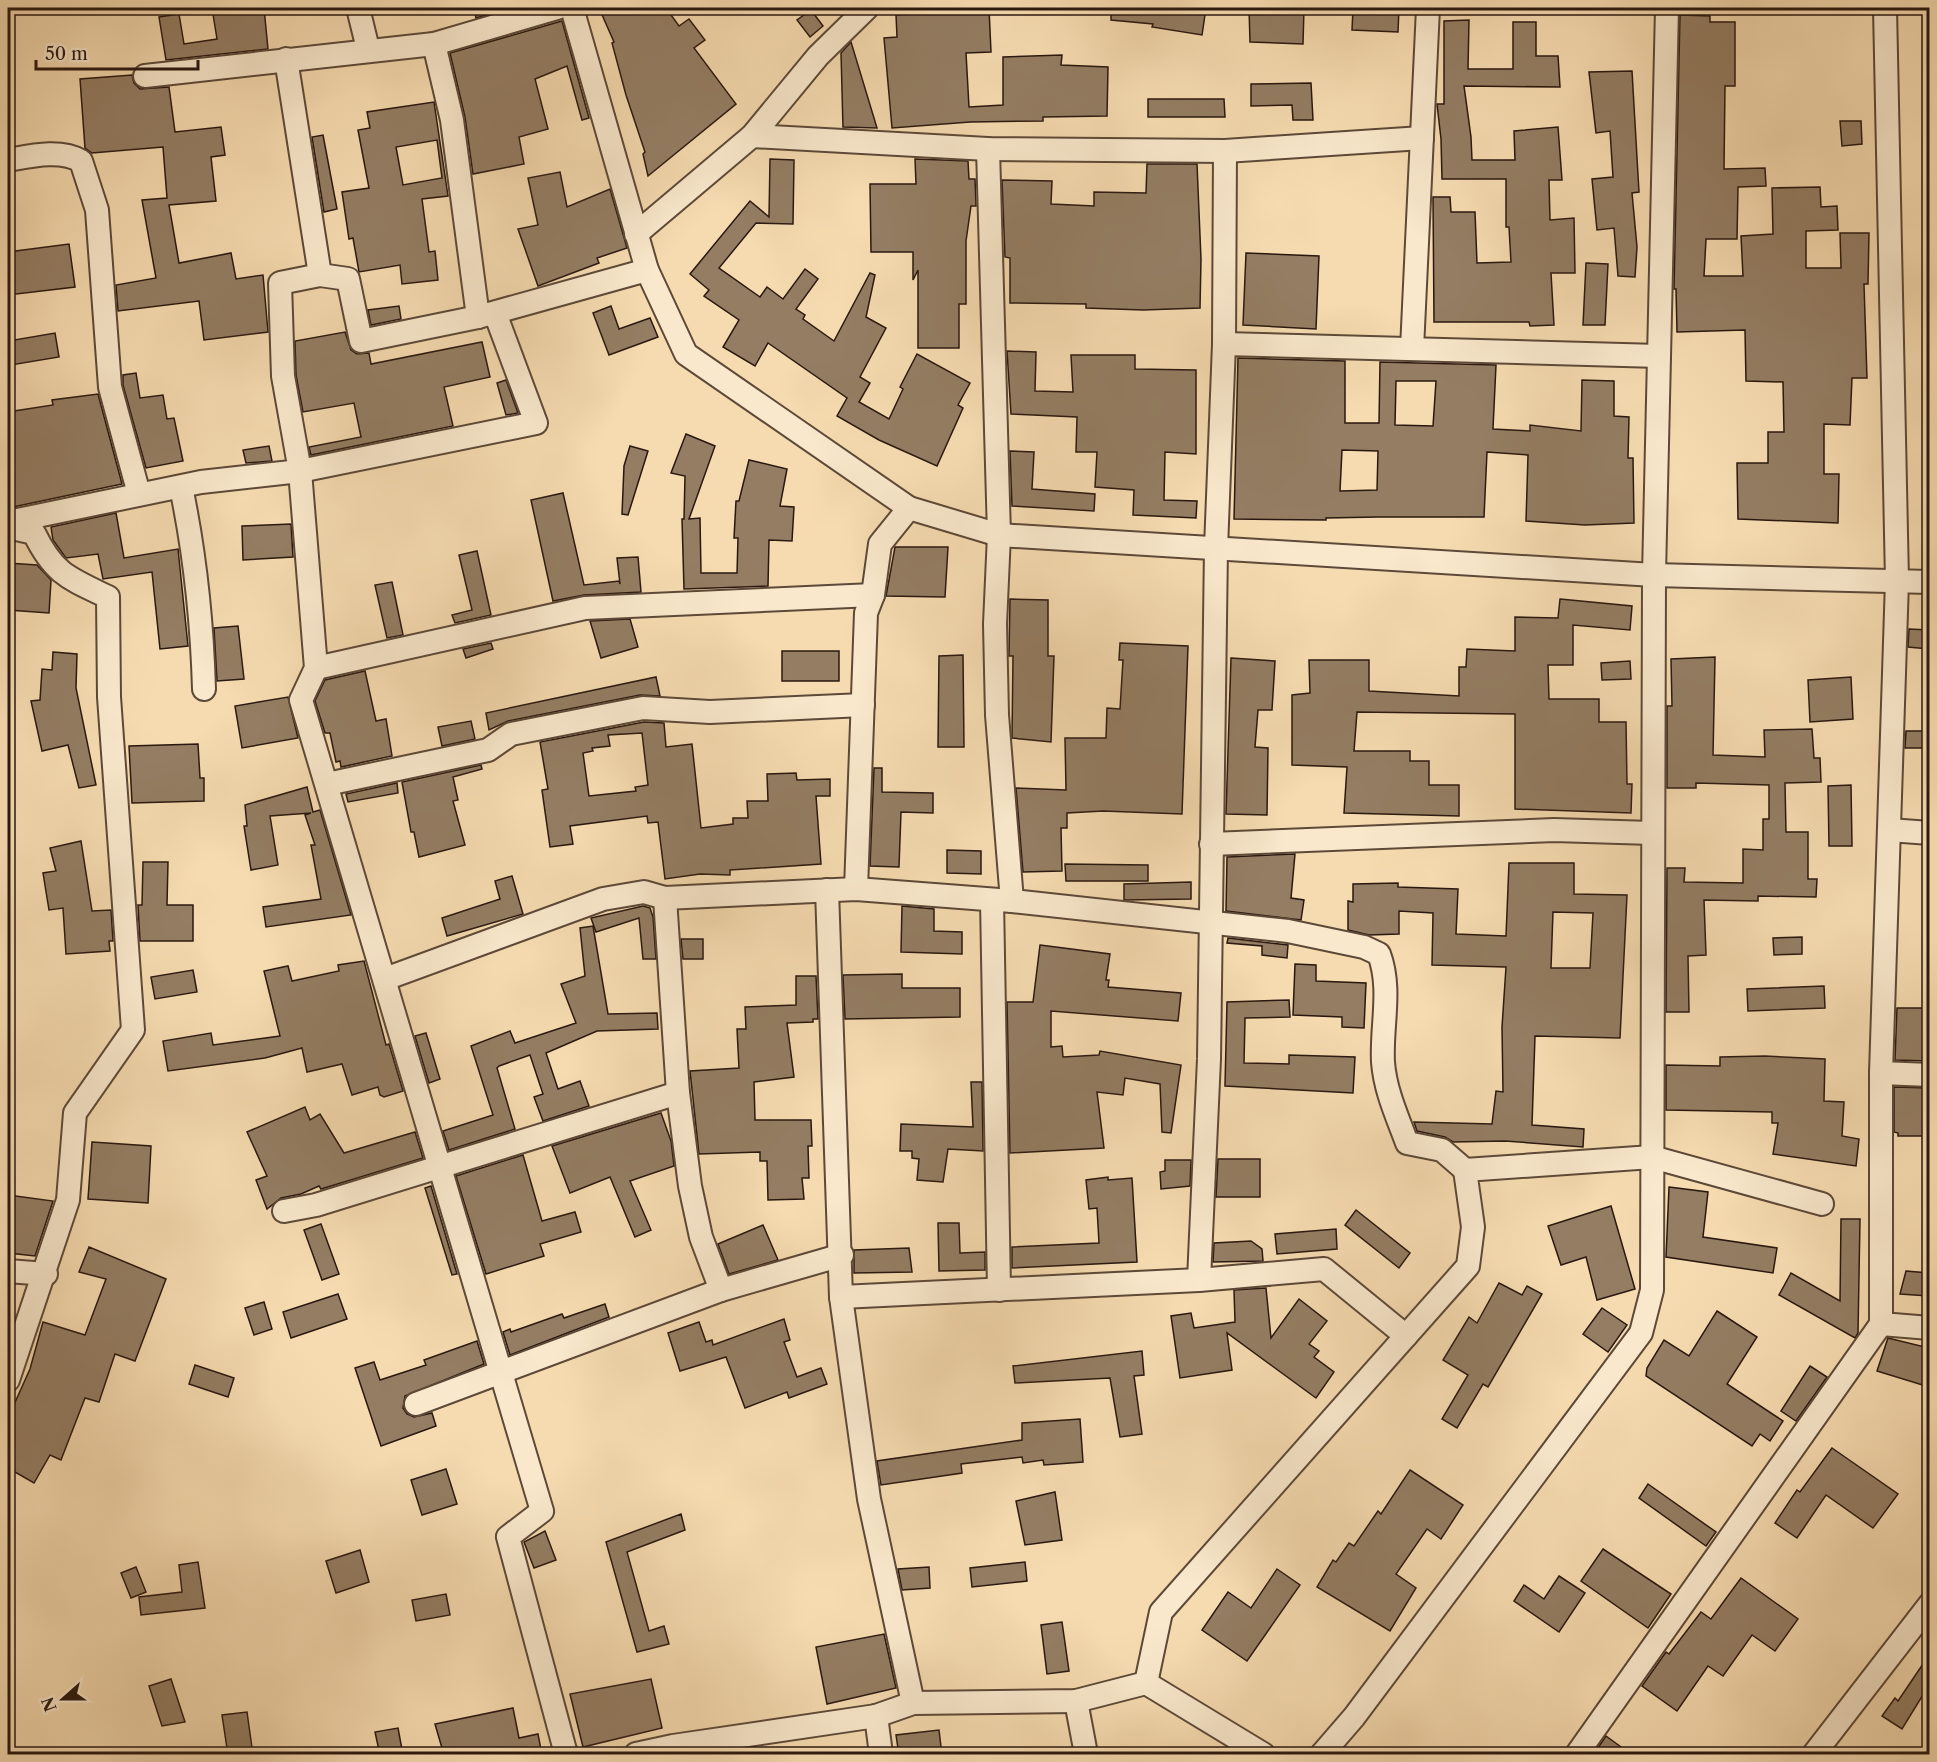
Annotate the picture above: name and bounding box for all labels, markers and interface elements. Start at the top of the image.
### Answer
scale bar [36,33,198,71]
text: 50 m [45,43,88,65]
north arrow [33,1669,93,1729]
text: N [37,1694,61,1714]

